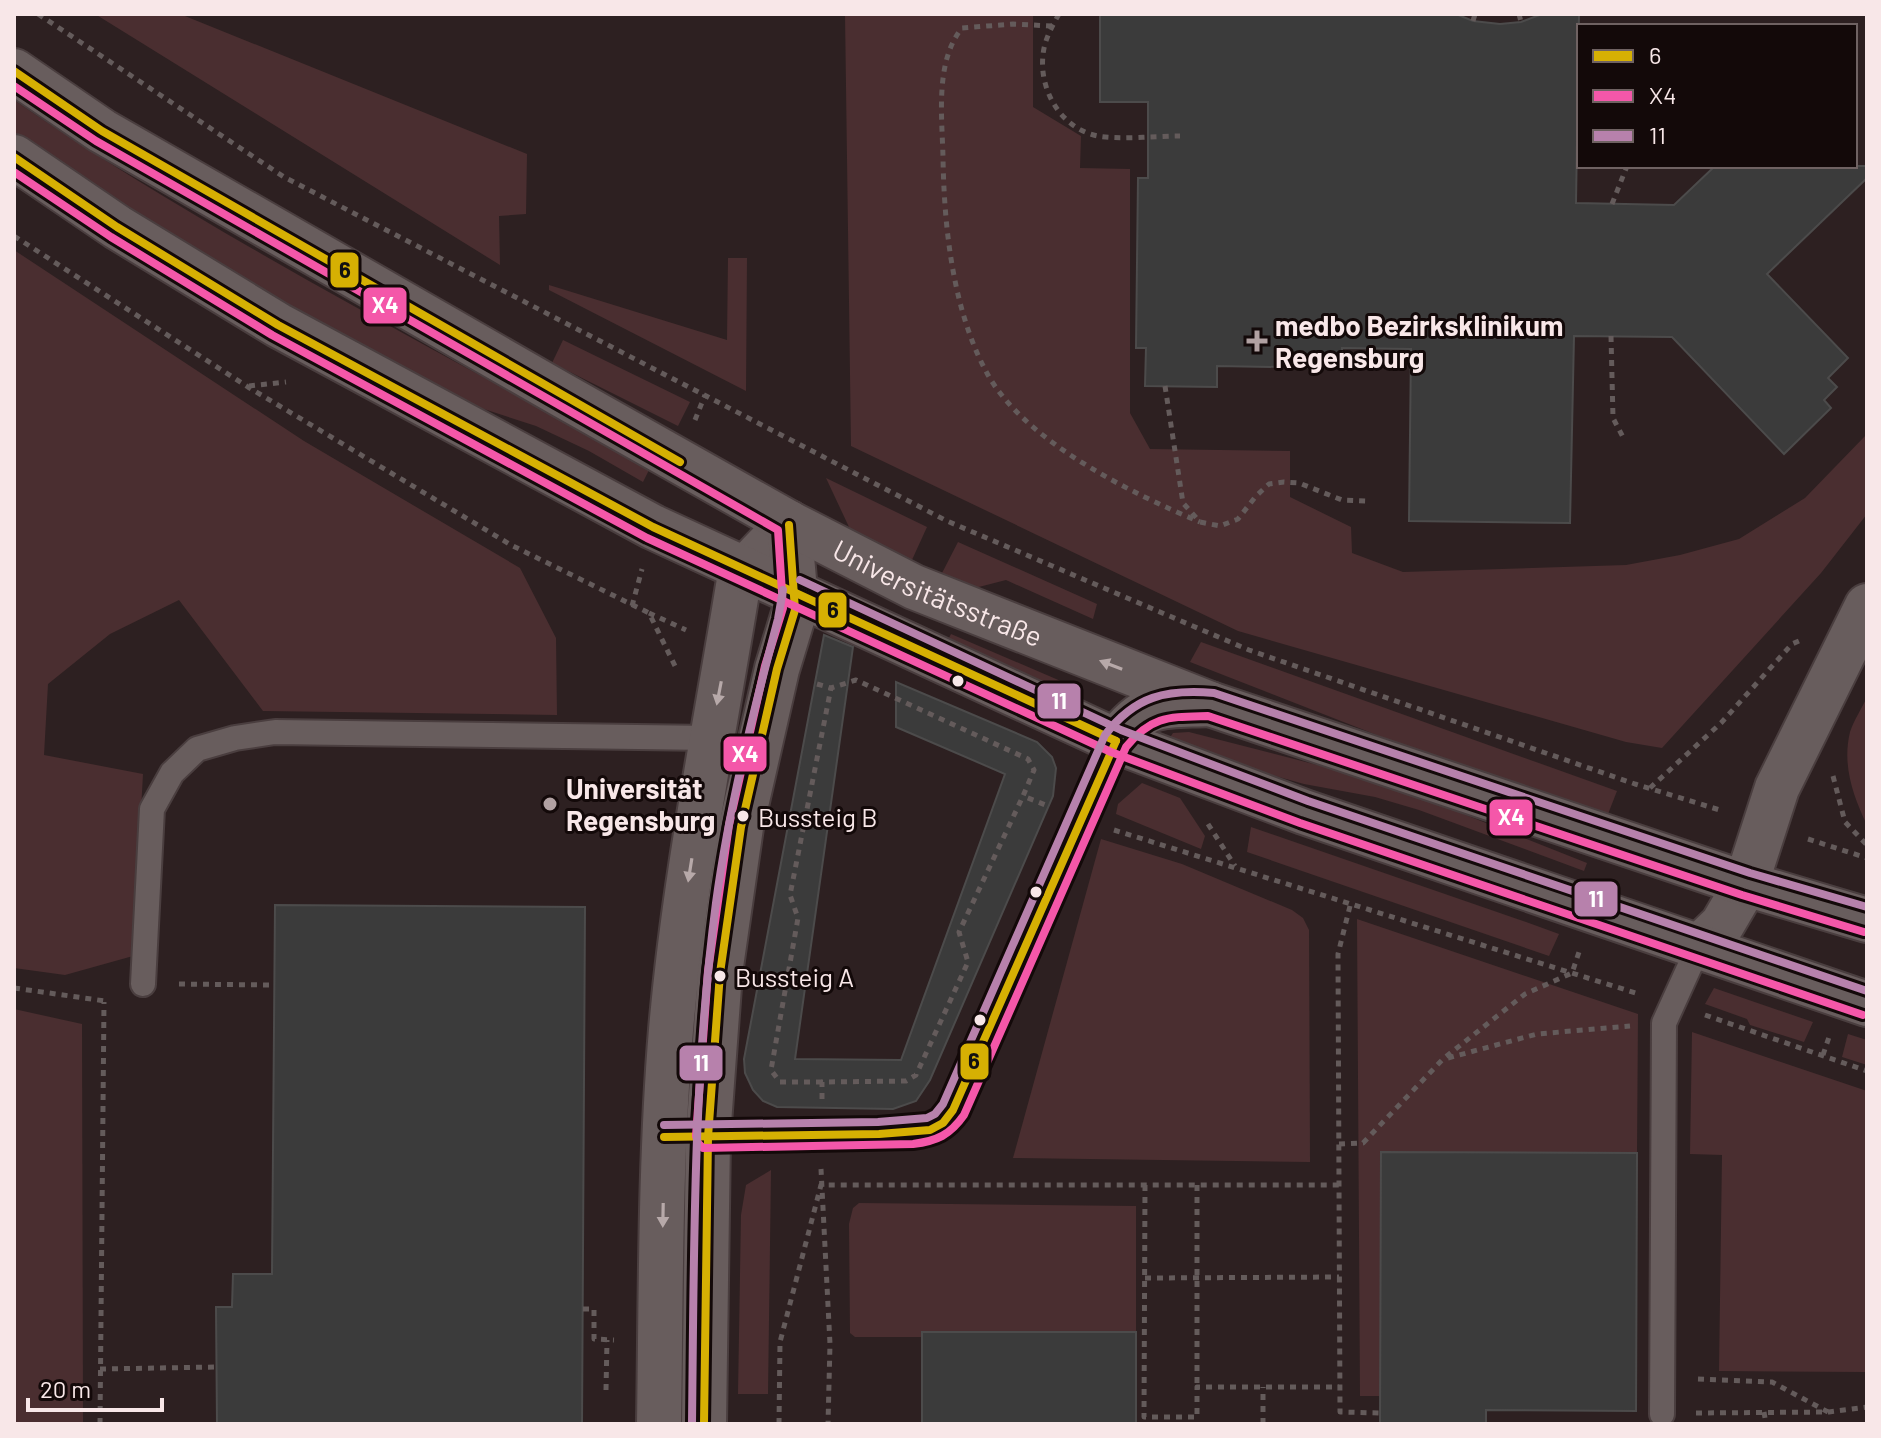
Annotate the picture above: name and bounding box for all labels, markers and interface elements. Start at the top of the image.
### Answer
legend [1577,24,1857,168]
text: 6 [1649,40,1661,69]
text: X4 [1649,80,1676,109]
text: 11 [1649,120,1666,149]
line badge: 6 [329,251,360,289]
text: 6 [339,256,351,282]
line badge: X4 [362,286,408,325]
text: X4 [371,291,399,317]
place label: medbo Bezirksklinikum Regensburg [1275,308,1563,374]
marker: medbo Bezirksklinikum Regensburg [1246,330,1268,352]
street label: Universitätsstraße [827,532,1047,653]
line badge: 6 [817,591,848,629]
text: 6 [827,596,839,622]
one-way arrow [1099,658,1123,671]
unlabelled marker [950,673,966,689]
one-way arrow [713,681,725,706]
line badge: 11 [1036,682,1082,720]
text: 11 [1051,687,1067,713]
line badge: X4 [722,735,768,773]
text: X4 [731,740,759,766]
place label: Universität Regensburg [566,771,715,837]
marker: Universität Regensburg [541,795,559,813]
line badge: X4 [1488,798,1534,837]
place label: Bussteig B [758,801,877,832]
text: X4 [1497,803,1525,829]
marker: Bussteig B [735,808,751,824]
one-way arrow [683,858,696,883]
line badge: 11 [1573,880,1619,918]
unlabelled marker [1028,884,1044,900]
text: 11 [1588,885,1604,911]
place label: Bussteig A [735,961,854,992]
marker: Bussteig A [712,968,728,984]
unlabelled marker [972,1012,988,1028]
line badge: 6 [959,1042,990,1081]
line badge: 11 [678,1044,724,1082]
text: 6 [968,1047,980,1073]
text: 11 [693,1049,709,1075]
one-way arrow [657,1203,669,1228]
scale bar [28,1362,162,1412]
text: 20 m [40,1374,91,1403]

